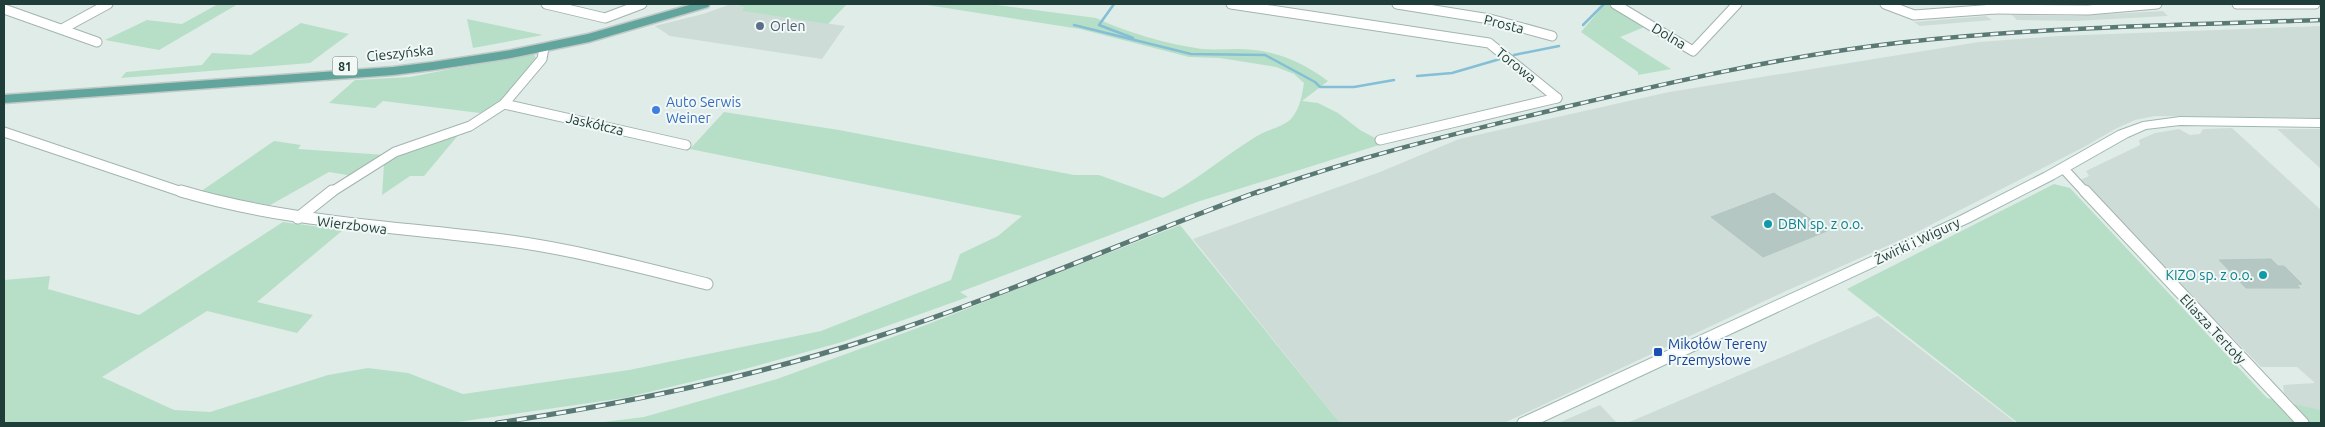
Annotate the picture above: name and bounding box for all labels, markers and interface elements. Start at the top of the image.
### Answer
street label: Prosta [1482,11,1526,37]
place label: Orlen [770,18,806,34]
marker: Orlen [754,20,766,32]
street label: Dolna [1649,20,1689,52]
street label: Cieszyńska [366,42,434,64]
street label: Torowa [1493,44,1539,86]
road number: 81 [332,56,358,76]
place label: Auto Serwis Weiner [666,94,741,126]
marker: Auto Serwis Weiner [650,104,662,116]
street label: Jaskółcza [564,110,626,138]
street label: Wierzbowa [316,213,388,237]
street label: Żwirki i Wigury [1872,214,1963,268]
place label: DBN sp. z o.o. [1778,216,1864,232]
marker: DBN sp. z o.o. [1762,218,1774,230]
place label: KIZO sp. z o.o. [2165,267,2253,283]
marker: KIZO sp. z o.o. [2257,269,2269,281]
street label: Eliasza Tertoły [2177,291,2249,367]
place label: Mikołów Tereny Przemysłowe [1668,336,1767,368]
marker: Mikołów Tereny Przemysłowe [1652,346,1664,358]

